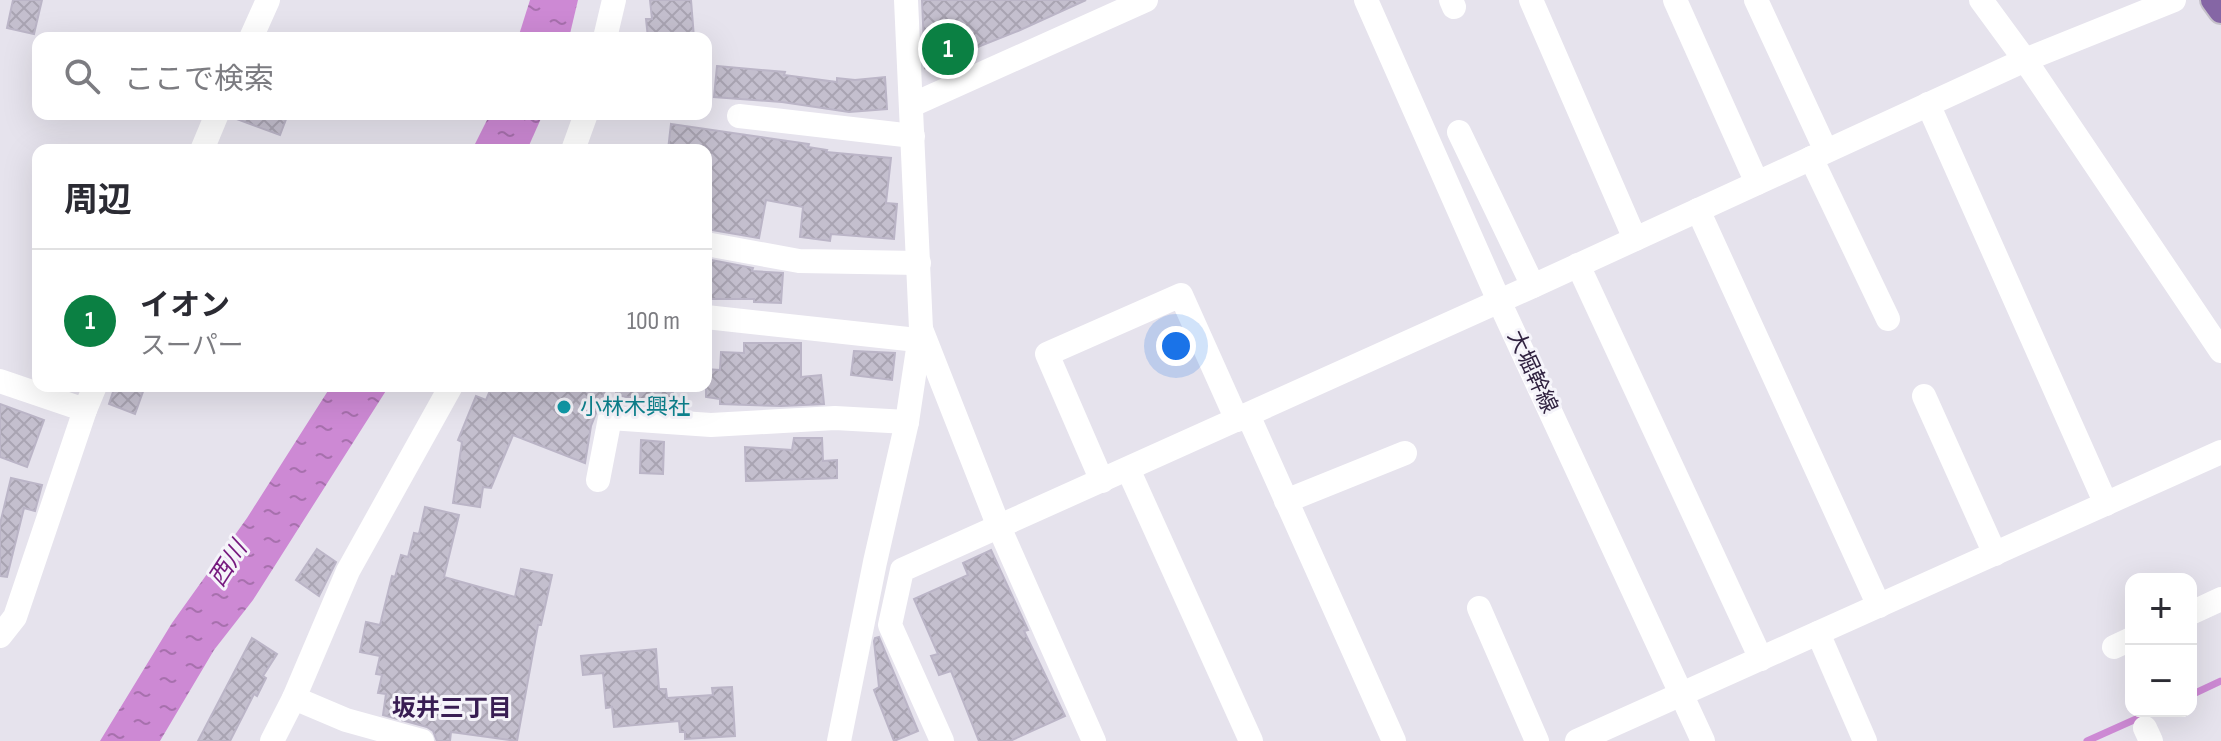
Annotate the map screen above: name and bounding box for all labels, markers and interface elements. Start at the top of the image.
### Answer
pin: 1 [922,19,974,79]
search box [32,32,712,120]
icon: search [60,54,104,98]
text: ここで検索 [124,62,274,98]
text: 周辺 [64,180,132,221]
text: イオン [140,288,230,324]
text: 1 [85,306,95,337]
text: 100 m [627,306,680,337]
your location [1156,326,1196,366]
street label: 大堀幹線 [1501,326,1563,418]
text: スーパー [140,331,244,362]
place label: 小林木興社 [580,394,690,421]
marker: 小林木興社 [555,398,573,416]
water label: 西川 [203,533,255,592]
map controls [2125,573,2197,717]
button: + [2125,573,2197,645]
button: − [2125,645,2197,717]
district label: 坂井三丁目 [392,694,512,723]

